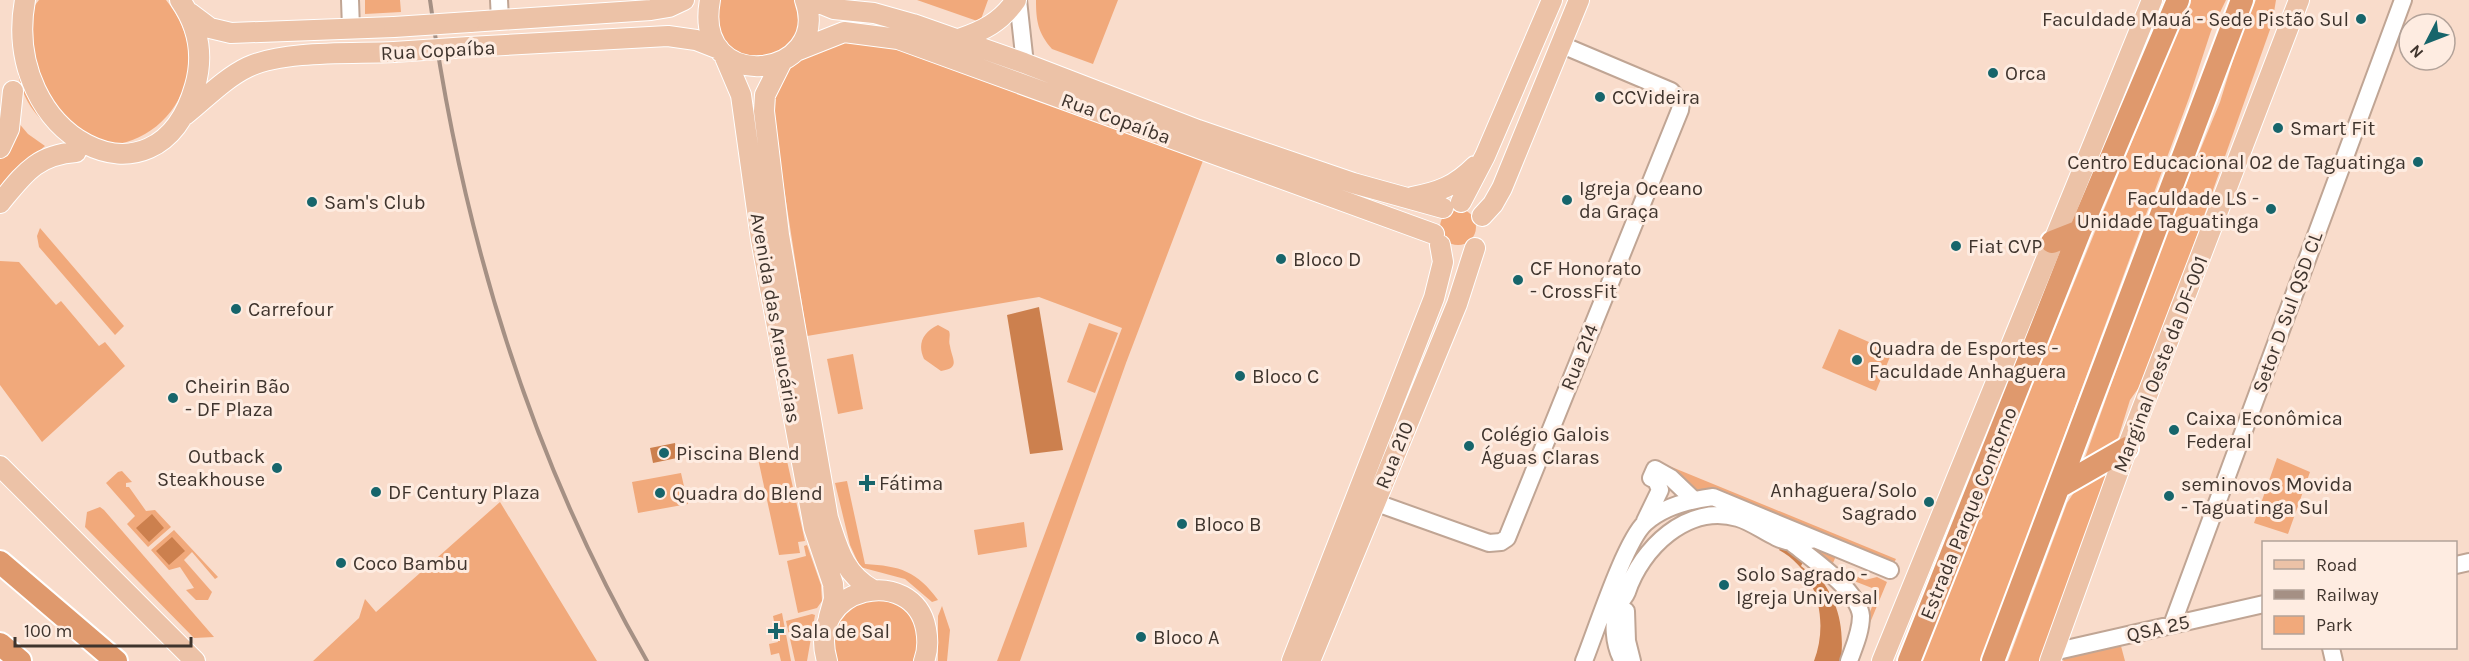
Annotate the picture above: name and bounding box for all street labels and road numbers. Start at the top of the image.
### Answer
street label: Rua Copaíba [380,36,496,65]
street label: Rua Copaíba [1058,88,1174,149]
street label: Avenida das Araucárias [746,211,805,425]
street label: Setor D Sul QSD CL [2248,228,2328,396]
street label: Marginal Oeste da DF-001 [2108,253,2212,476]
street label: Rua 214 [1556,321,1603,394]
street label: Estrada Parque Contorno [1915,404,2022,623]
street label: Rua 210 [1371,418,1418,492]
street label: QSA 25 [2124,610,2192,647]

